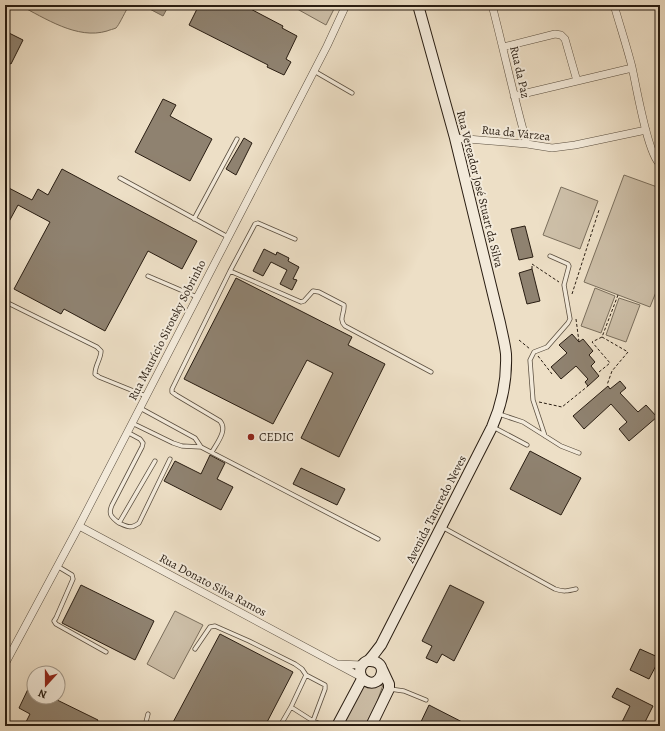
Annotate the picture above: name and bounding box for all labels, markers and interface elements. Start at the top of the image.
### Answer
street label: Rua da Paz [506,44,534,100]
street label: Rua Vereador José Stuart da Silva [453,109,507,269]
street label: Rua da Várzea [481,121,551,145]
street label: Rua Maurício Sirotsky Sobrinho [124,257,210,403]
place label: CEDIC [259,429,294,445]
marker: CEDIC [246,432,256,442]
street label: Avenida Tancredo Neves [401,452,470,566]
street label: Rua Donato Silva Ramos [157,550,270,620]
north arrow [26,665,66,705]
text: N [36,685,49,702]

